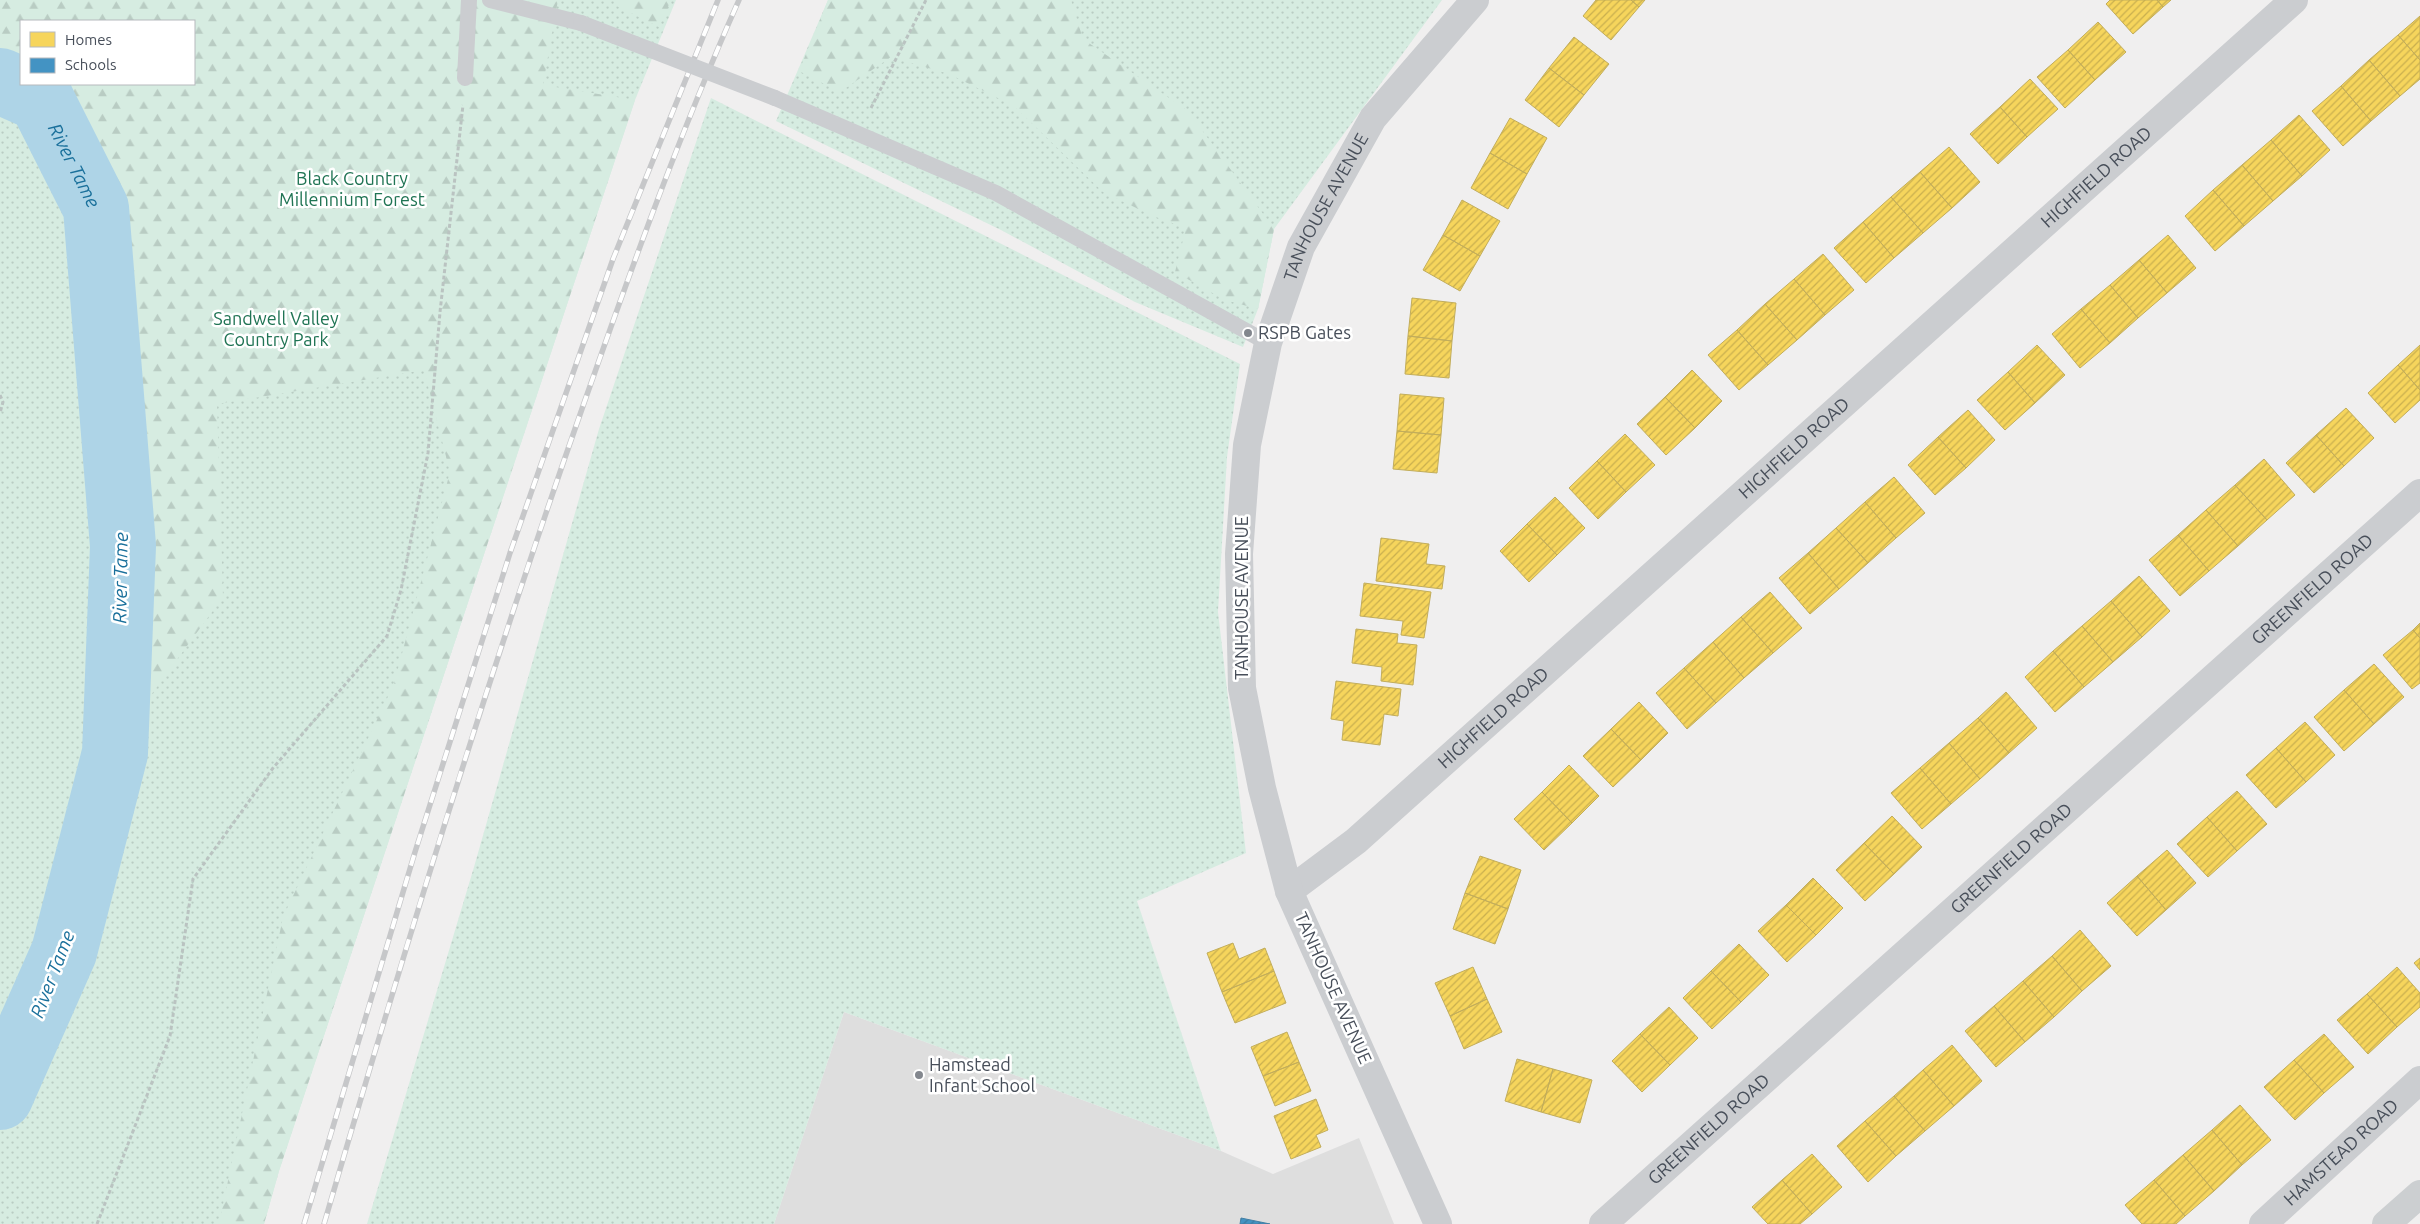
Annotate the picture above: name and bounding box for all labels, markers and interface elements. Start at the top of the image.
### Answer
legend [20,20,195,85]
text: Homes [65,31,112,48]
text: Schools [65,56,116,73]
water label: River Tame [44,120,105,211]
street label: HIGHFIELD ROAD [2036,122,2155,231]
street label: TANHOUSE AVENUE [1279,129,1372,283]
park label: Black Country Millennium Forest [279,168,425,209]
park label: Sandwell Valley Country Park [213,308,339,349]
place label: RSPB Gates [1258,322,1351,342]
marker: RSPB Gates [1242,327,1254,339]
street label: HIGHFIELD ROAD [1734,393,1853,502]
street label: TANHOUSE AVENUE [1231,516,1251,680]
street label: GREENFIELD ROAD [2247,529,2377,648]
water label: River Tame [108,532,132,624]
street label: HIGHFIELD ROAD [1433,663,1552,772]
street label: GREENFIELD ROAD [1946,798,2075,917]
street label: TANHOUSE AVENUE [1292,909,1376,1066]
water label: River Tame [25,927,79,1021]
place label: Hamstead Infant School [929,1054,1036,1095]
marker: Hamstead Infant School [913,1069,925,1081]
street label: GREENFIELD ROAD [1643,1069,1773,1188]
street label: HAMSTEAD ROAD [2279,1094,2402,1209]

